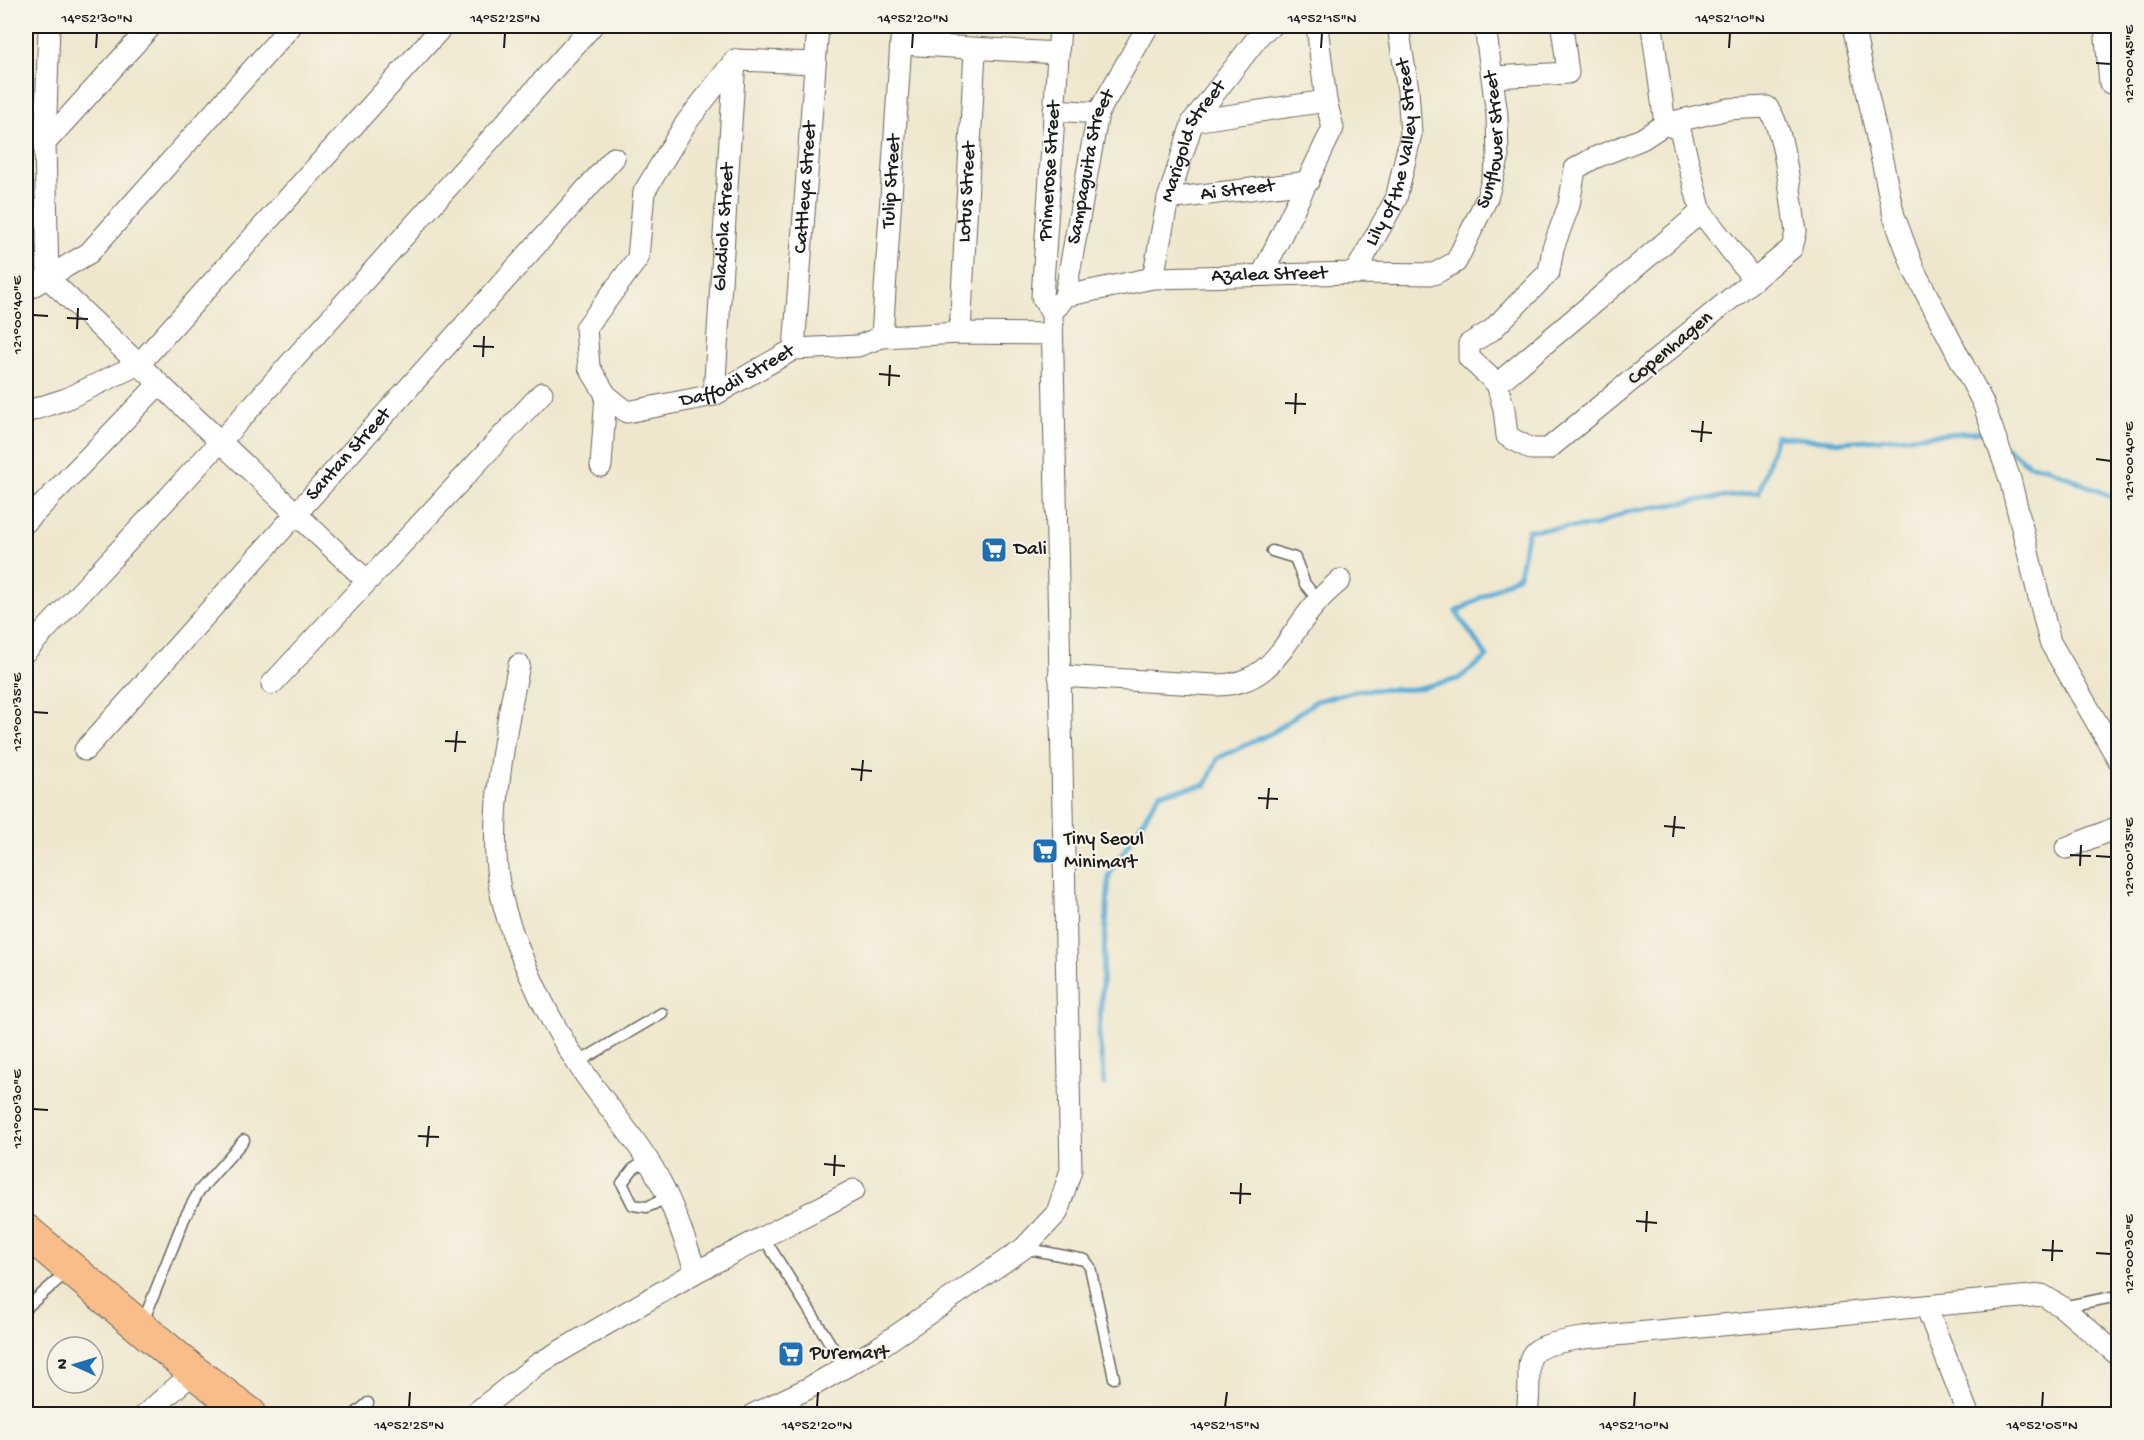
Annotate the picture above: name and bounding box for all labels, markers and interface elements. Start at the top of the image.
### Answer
text: 14°52'30"N [60,10,133,28]
text: 14°52'25"N [469,10,540,28]
text: 14°52'20"N [877,10,949,28]
text: 14°52'15"N [1287,10,1357,28]
text: 14°52'10"N [1694,10,1765,28]
text: 121°00'45"E [2121,25,2139,104]
street label: Lily of the Valley Street [1361,55,1423,250]
street label: Sunflower Street [1472,68,1510,213]
street label: Marigold Street [1156,75,1233,205]
street label: Sampaguita Street [1063,84,1121,246]
street label: Primerose Street [1034,98,1067,243]
street label: Cattleya Street [790,119,823,254]
street label: Tulip Street [877,132,907,230]
street label: Lotus Street [953,139,982,243]
street label: Gladiola Street [709,161,740,292]
street label: Ai Street [1199,174,1278,206]
street label: Azalea Street [1211,262,1329,288]
text: 121°00'40"E [9,275,27,355]
street label: Copenhagen [1624,306,1719,391]
street label: Daffodil Street [676,339,800,413]
street label: Santan Street [301,402,398,506]
text: 121°00'40"E [2121,421,2139,501]
supermarket icon: Dali [979,535,1009,565]
place label: Dali [1012,539,1047,562]
text: 121°00'35"E [9,672,27,752]
text: 121°00'35"E [2121,817,2139,897]
place label: Tiny Seoul Minimart [1063,829,1144,875]
supermarket icon: Tiny Seoul Minimart [1030,836,1060,866]
text: 121°00'30"E [9,1069,27,1149]
text: 121°00'30"E [2121,1214,2139,1294]
north arrow [45,1335,105,1395]
supermarket icon: Puremart [776,1339,806,1369]
place label: Puremart [809,1343,890,1366]
text: N [54,1358,73,1370]
text: 14°52'25"N [373,1417,444,1435]
text: 14°52'20"N [781,1417,853,1435]
text: 14°52'15"N [1190,1417,1260,1435]
text: 14°52'10"N [1598,1417,1669,1435]
text: 14°52'05"N [2005,1417,2078,1435]

